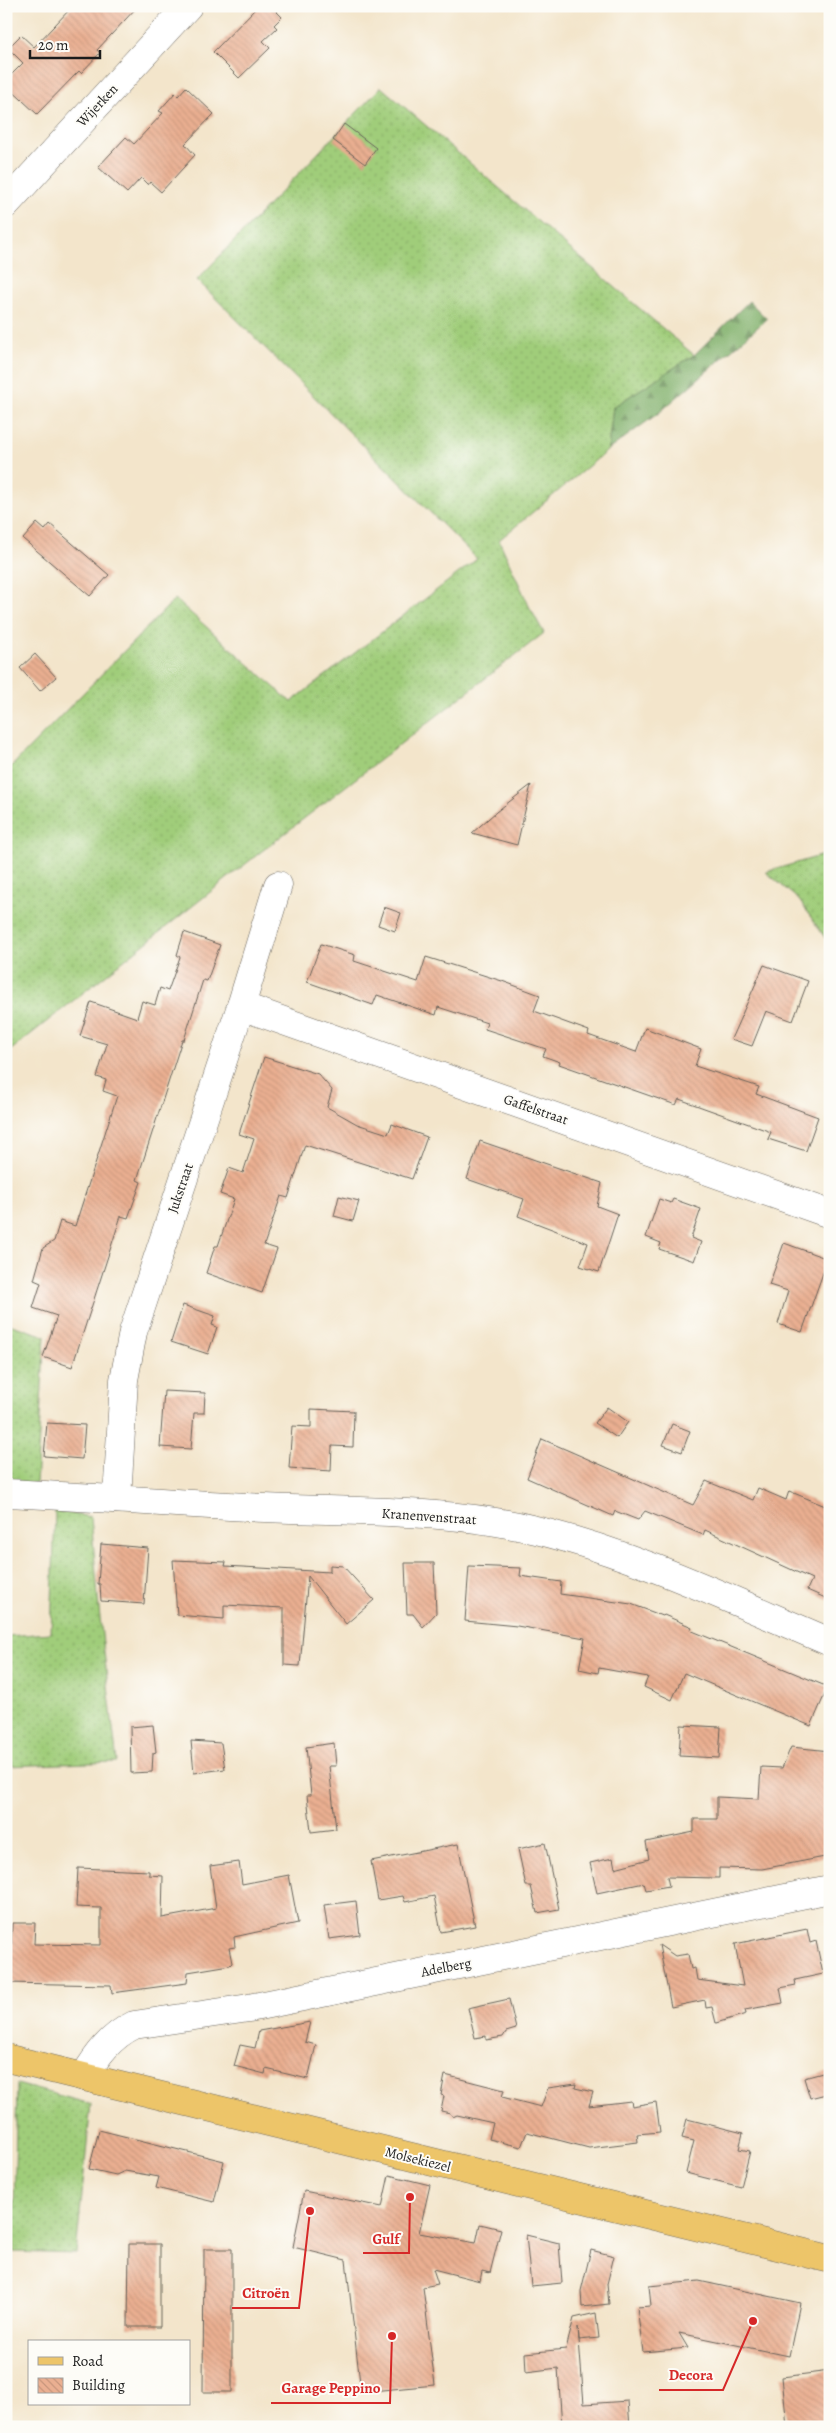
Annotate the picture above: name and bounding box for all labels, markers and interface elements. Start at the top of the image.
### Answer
scale bar [30,28,100,60]
text: 20 m [38,35,69,55]
street label: Wijerken [72,80,122,132]
street label: Gaffelstraat [501,1090,571,1130]
street label: Jukstraat [163,1160,198,1216]
street label: Kranenvenstraat [381,1504,477,1529]
street label: Adelberg [418,1953,473,1982]
street label: Molsekiezel [383,2142,453,2177]
callout: Gulf [363,2223,409,2253]
text: Gulf [373,2229,401,2249]
callout: Citroën [232,2278,299,2308]
text: Citroën [242,2283,290,2303]
legend [28,2340,190,2406]
text: Road [72,2351,104,2371]
callout: Decora [659,2360,723,2390]
text: Decora [669,2365,714,2385]
callout: Garage Peppino [271,2373,390,2403]
text: Building [72,2375,125,2395]
text: Garage Peppino [281,2378,381,2398]

